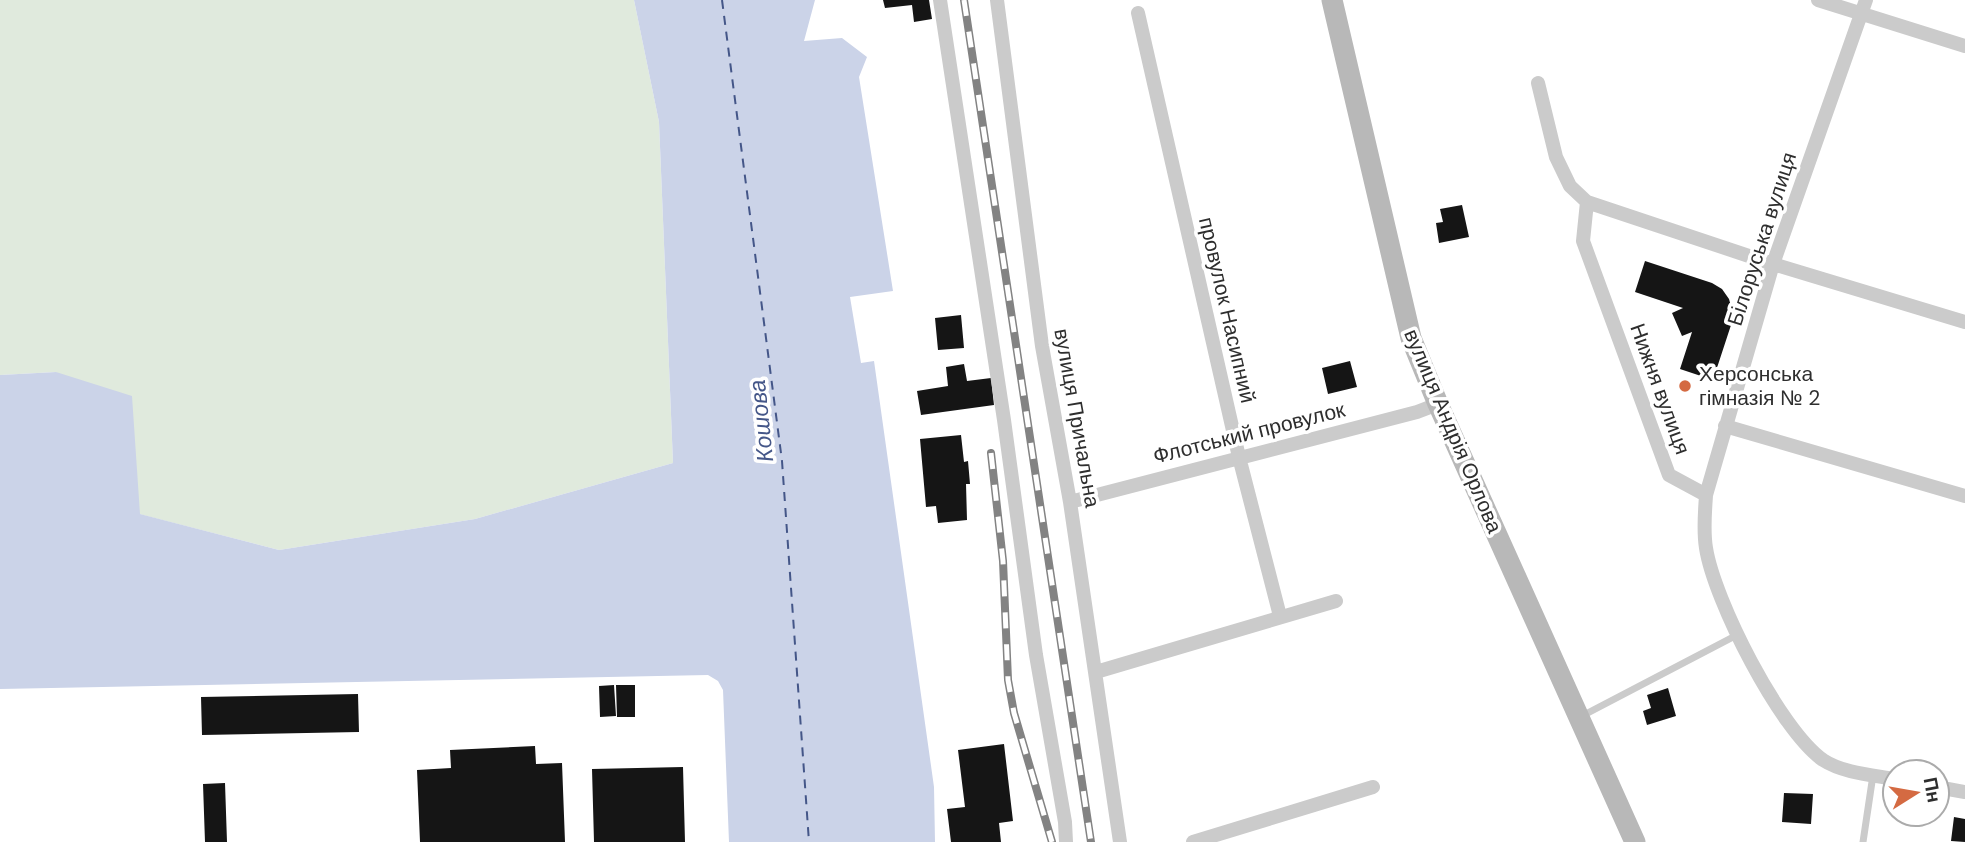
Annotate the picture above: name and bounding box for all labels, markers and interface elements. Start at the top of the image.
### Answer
street label: Білоруська вулиця [1721,149,1803,329]
street label: провулок Насипний [1192,214,1262,406]
street label: Нижня вулиця [1623,320,1697,458]
street label: вулиця Андрія Орлова [1397,325,1509,538]
street label: вулиця Причальна [1047,326,1107,510]
place label: Херсонська гімназія № 2 [1699,360,1820,412]
water label: Кошова [742,378,780,464]
marker: Херсонська гімназія № 2 [1677,378,1693,394]
street label: Флотський провулок [1150,395,1349,470]
north arrow [1881,758,1951,828]
text: Пн [1918,775,1947,805]

